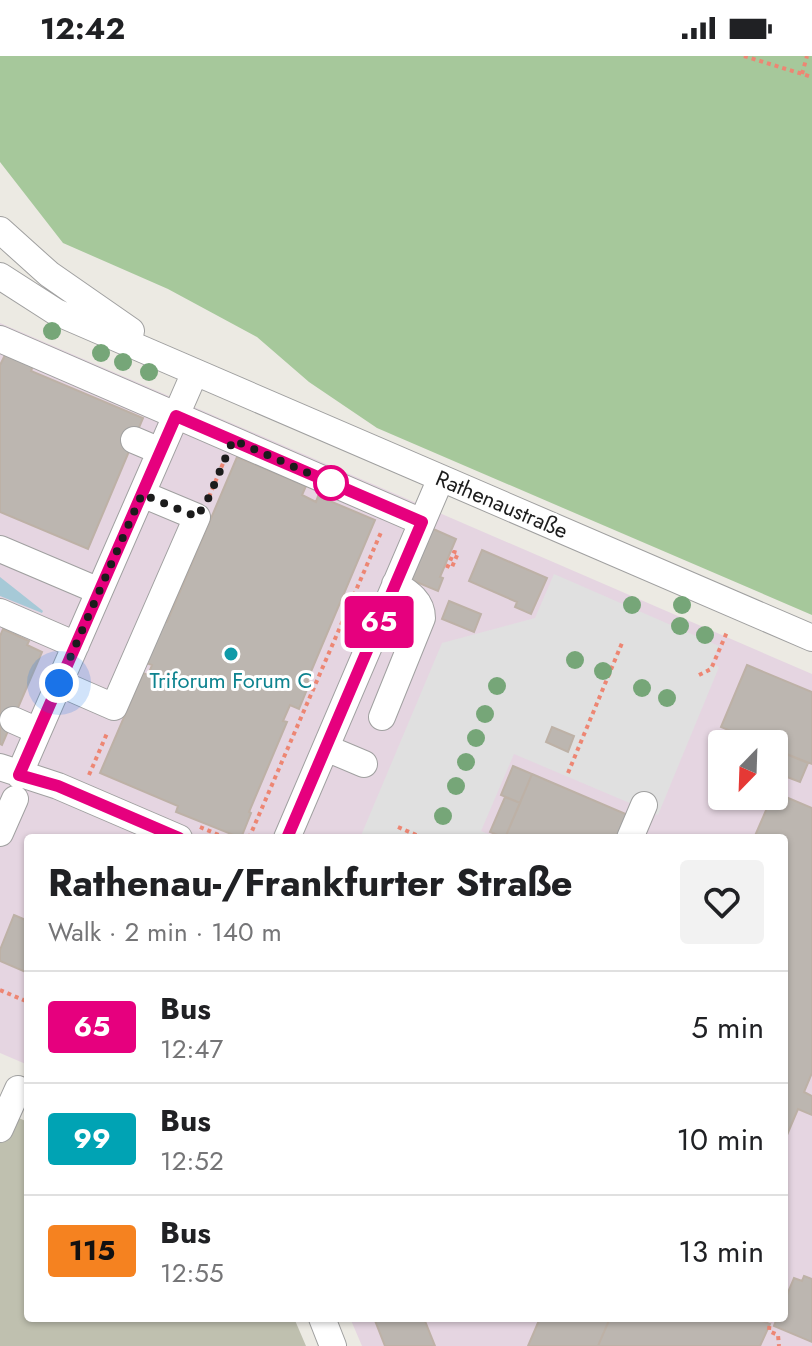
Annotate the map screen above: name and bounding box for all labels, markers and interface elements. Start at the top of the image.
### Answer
text: 12:42 [40,7,125,50]
street label: Rathenaustraße [431,462,573,546]
unlabelled marker [314,466,348,500]
line badge: 65 [343,596,415,648]
text: 65 [361,601,397,642]
marker: Triforum Forum C [222,645,240,663]
your location [39,663,79,703]
place label: Triforum Forum C [149,664,313,696]
north arrow [708,730,788,810]
map controls [708,730,788,810]
text: Rathenau-/Frankfurter Straße [48,855,572,910]
button: heart [680,860,764,944]
text: Walk · 2 min · 140 m [48,913,282,951]
text: Bus [160,987,211,1030]
text: 65 [74,1006,110,1047]
text: 5 min [691,1006,764,1049]
text: 12:47 [160,1030,223,1068]
text: Bus [160,1099,211,1142]
text: 99 [73,1118,111,1159]
text: 10 min [677,1118,764,1161]
text: 12:52 [160,1142,224,1180]
text: Bus [160,1211,211,1254]
text: 115 [69,1230,115,1271]
text: 13 min [678,1230,764,1273]
text: 12:55 [160,1254,224,1292]

